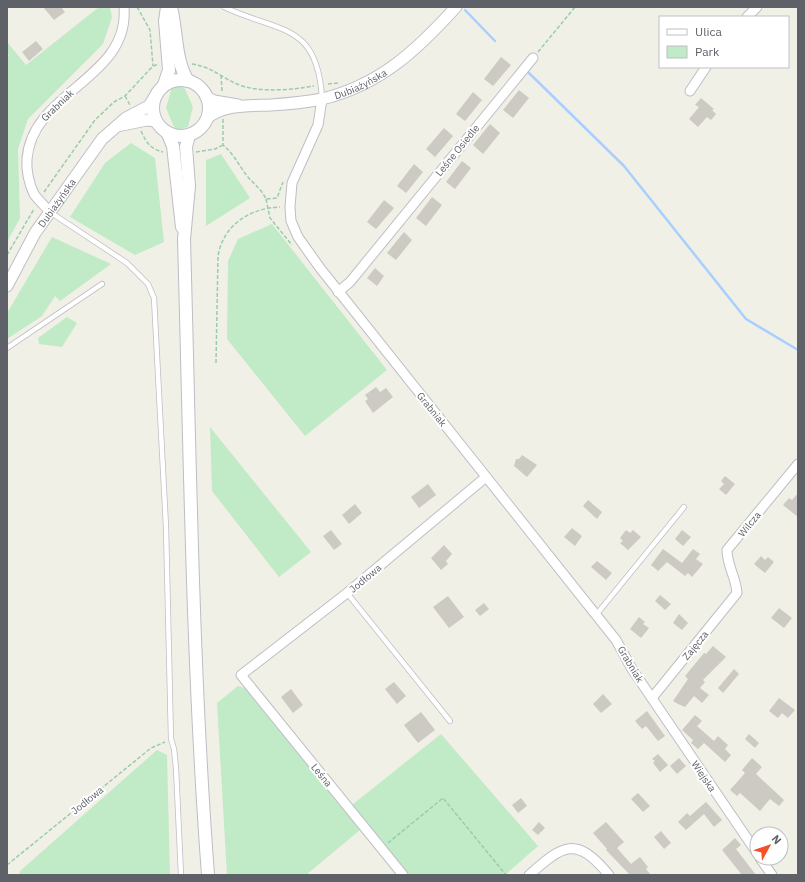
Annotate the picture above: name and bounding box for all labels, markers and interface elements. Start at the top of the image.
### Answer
legend [659,16,789,68]
text: Ulica [695,24,722,39]
text: Park [695,44,720,59]
street label: Dubiażyńska [333,66,390,102]
street label: Grabniak [38,86,77,124]
street label: Leśne Osiedle [433,121,483,179]
street label: Dubiażyńska [35,176,79,230]
street label: Grabniak [414,389,450,430]
street label: Wilcza [735,508,764,540]
street label: Jodłowa [347,561,384,595]
street label: Zajęcza [680,627,712,663]
street label: Grabniak [615,644,647,686]
street label: Wiejska [688,758,719,795]
street label: Leśna [308,761,335,790]
street label: Jodłowa [69,783,107,817]
north arrow [749,826,789,866]
text: N [769,832,785,847]

